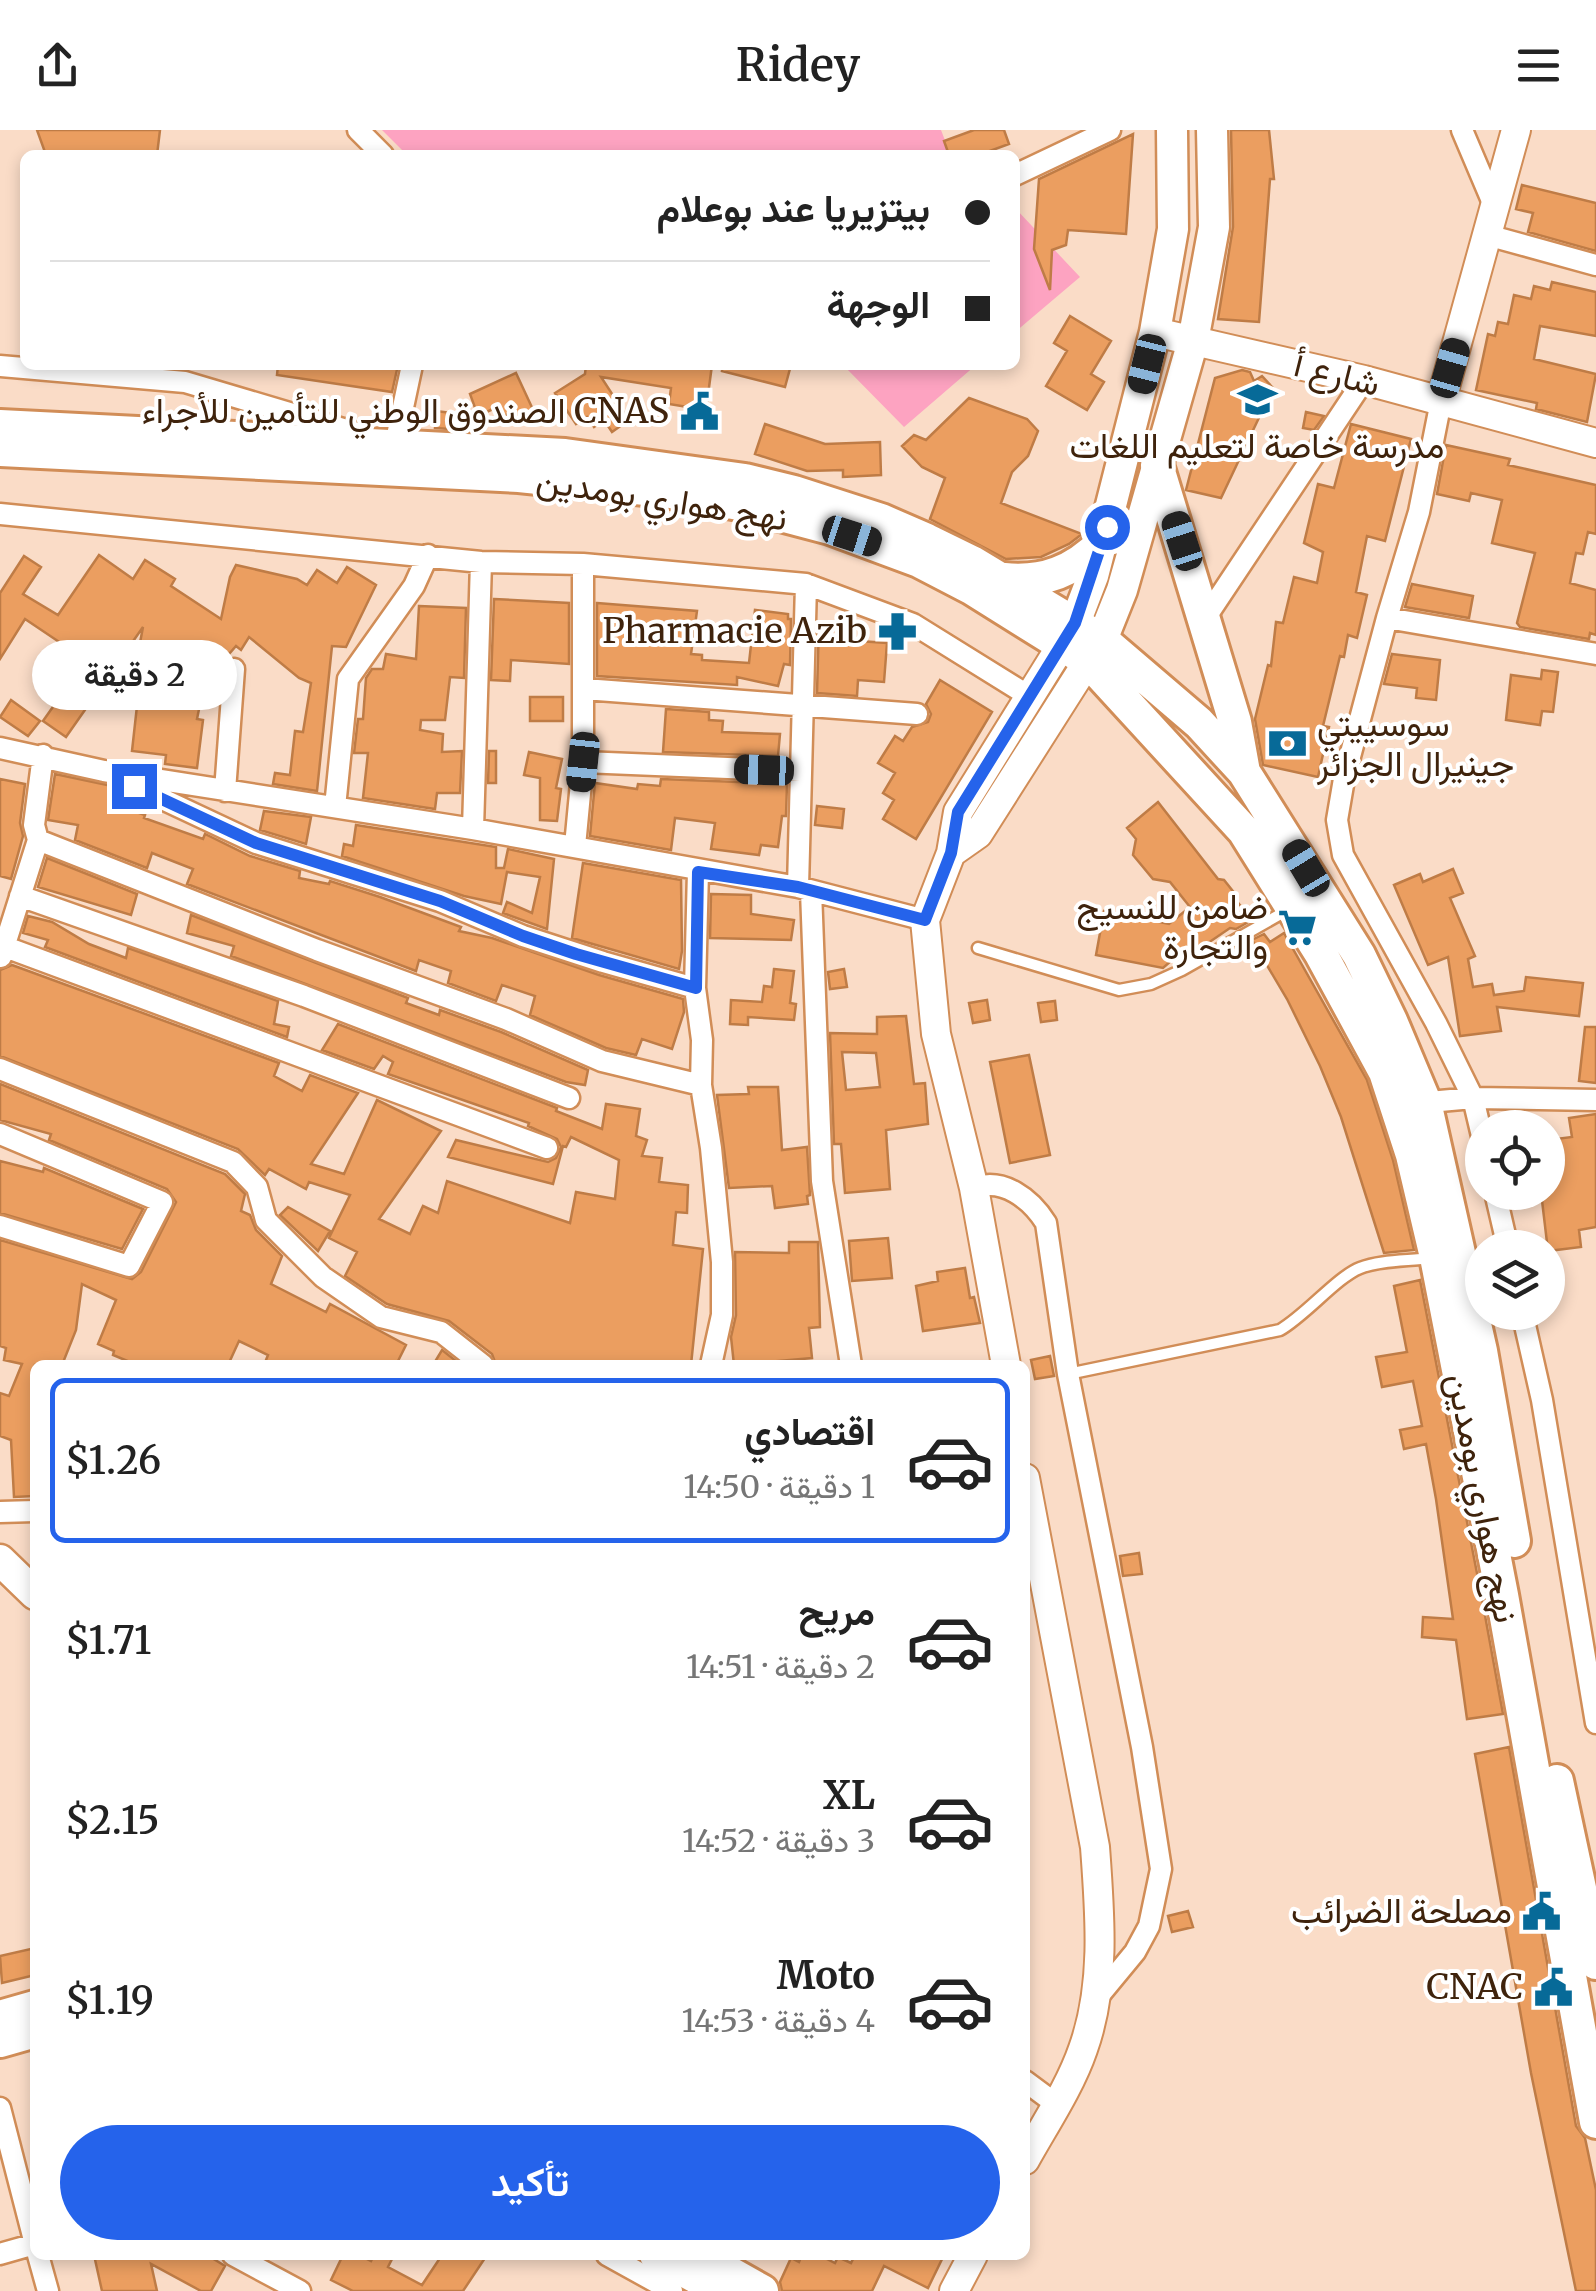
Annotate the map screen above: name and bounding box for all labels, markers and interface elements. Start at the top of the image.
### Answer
text: Ridey [736,37,860,93]
icon: share [30,38,85,93]
icon: menu [1511,38,1566,93]
text: بيتزيريا عند بوعلام [657,185,930,232]
text: الوجهة [827,281,930,328]
car [1125,331,1169,397]
car [1427,335,1473,401]
street label: شارع أ [1289,342,1384,408]
school or university icon: مدرسة خاصة لتعليم اللغات [1236,378,1278,420]
place label: الصندوق الوطني للتأمين للأجراء CNAS [142,389,669,440]
public building icon: الصندوق الوطني للتأمين للأجراء CNAS [678,390,720,432]
place label: مدرسة خاصة لتعليم اللغات [1070,424,1444,469]
street label: نهج هواري بومدين [532,457,791,547]
route start [1085,505,1130,550]
car [1158,508,1206,574]
car [819,512,885,560]
place label: Pharmacie Azib [602,609,867,653]
pharmacy icon: Pharmacie Azib [876,610,918,652]
callout: 2 دقيقة [32,641,236,711]
text: 2 دقيقة [84,655,185,695]
place label: سوسييتي جينيرال الجزائر [1316,702,1514,786]
bank icon: سوسييتي جينيرال الجزائر [1266,723,1308,765]
car [565,731,601,793]
car [733,754,795,786]
route end [112,764,157,809]
car [1278,835,1334,901]
place label: ضامن للنسيج والتجارة [1076,885,1268,969]
supermarket icon: ضامن للنسيج والتجارة [1277,906,1319,948]
map controls [1465,1110,1565,1330]
button: locate [1465,1110,1565,1210]
button: layers [1465,1230,1565,1330]
street label: نهج هواري بومدين [1430,1369,1529,1628]
text: اقتصادي [744,1408,875,1455]
icon: car [905,1416,995,1506]
text: $1.26 [65,1437,161,1484]
text: 1 دقيقة · 14:50 [683,1467,875,1507]
text: مريح [799,1588,875,1635]
icon: car [905,1596,995,1686]
text: $1.71 [65,1617,151,1664]
text: 2 دقيقة · 14:51 [686,1647,875,1687]
text: XL [823,1772,875,1819]
icon: car [905,1776,995,1866]
text: $2.15 [65,1797,159,1844]
text: 3 دقيقة · 14:52 [682,1821,875,1861]
place label: مصلحة الضرائب [1291,1889,1512,1933]
public building icon: مصلحة الضرائب [1521,1890,1563,1932]
text: Moto [777,1952,875,1999]
icon: car [905,1956,995,2046]
place label: CNAC [1426,1965,1523,2009]
public building icon: CNAC [1532,1966,1574,2008]
text: $1.19 [65,1977,154,2024]
text: 4 دقيقة · 14:53 [681,2001,875,2041]
button: تأكيد [60,2125,1000,2240]

